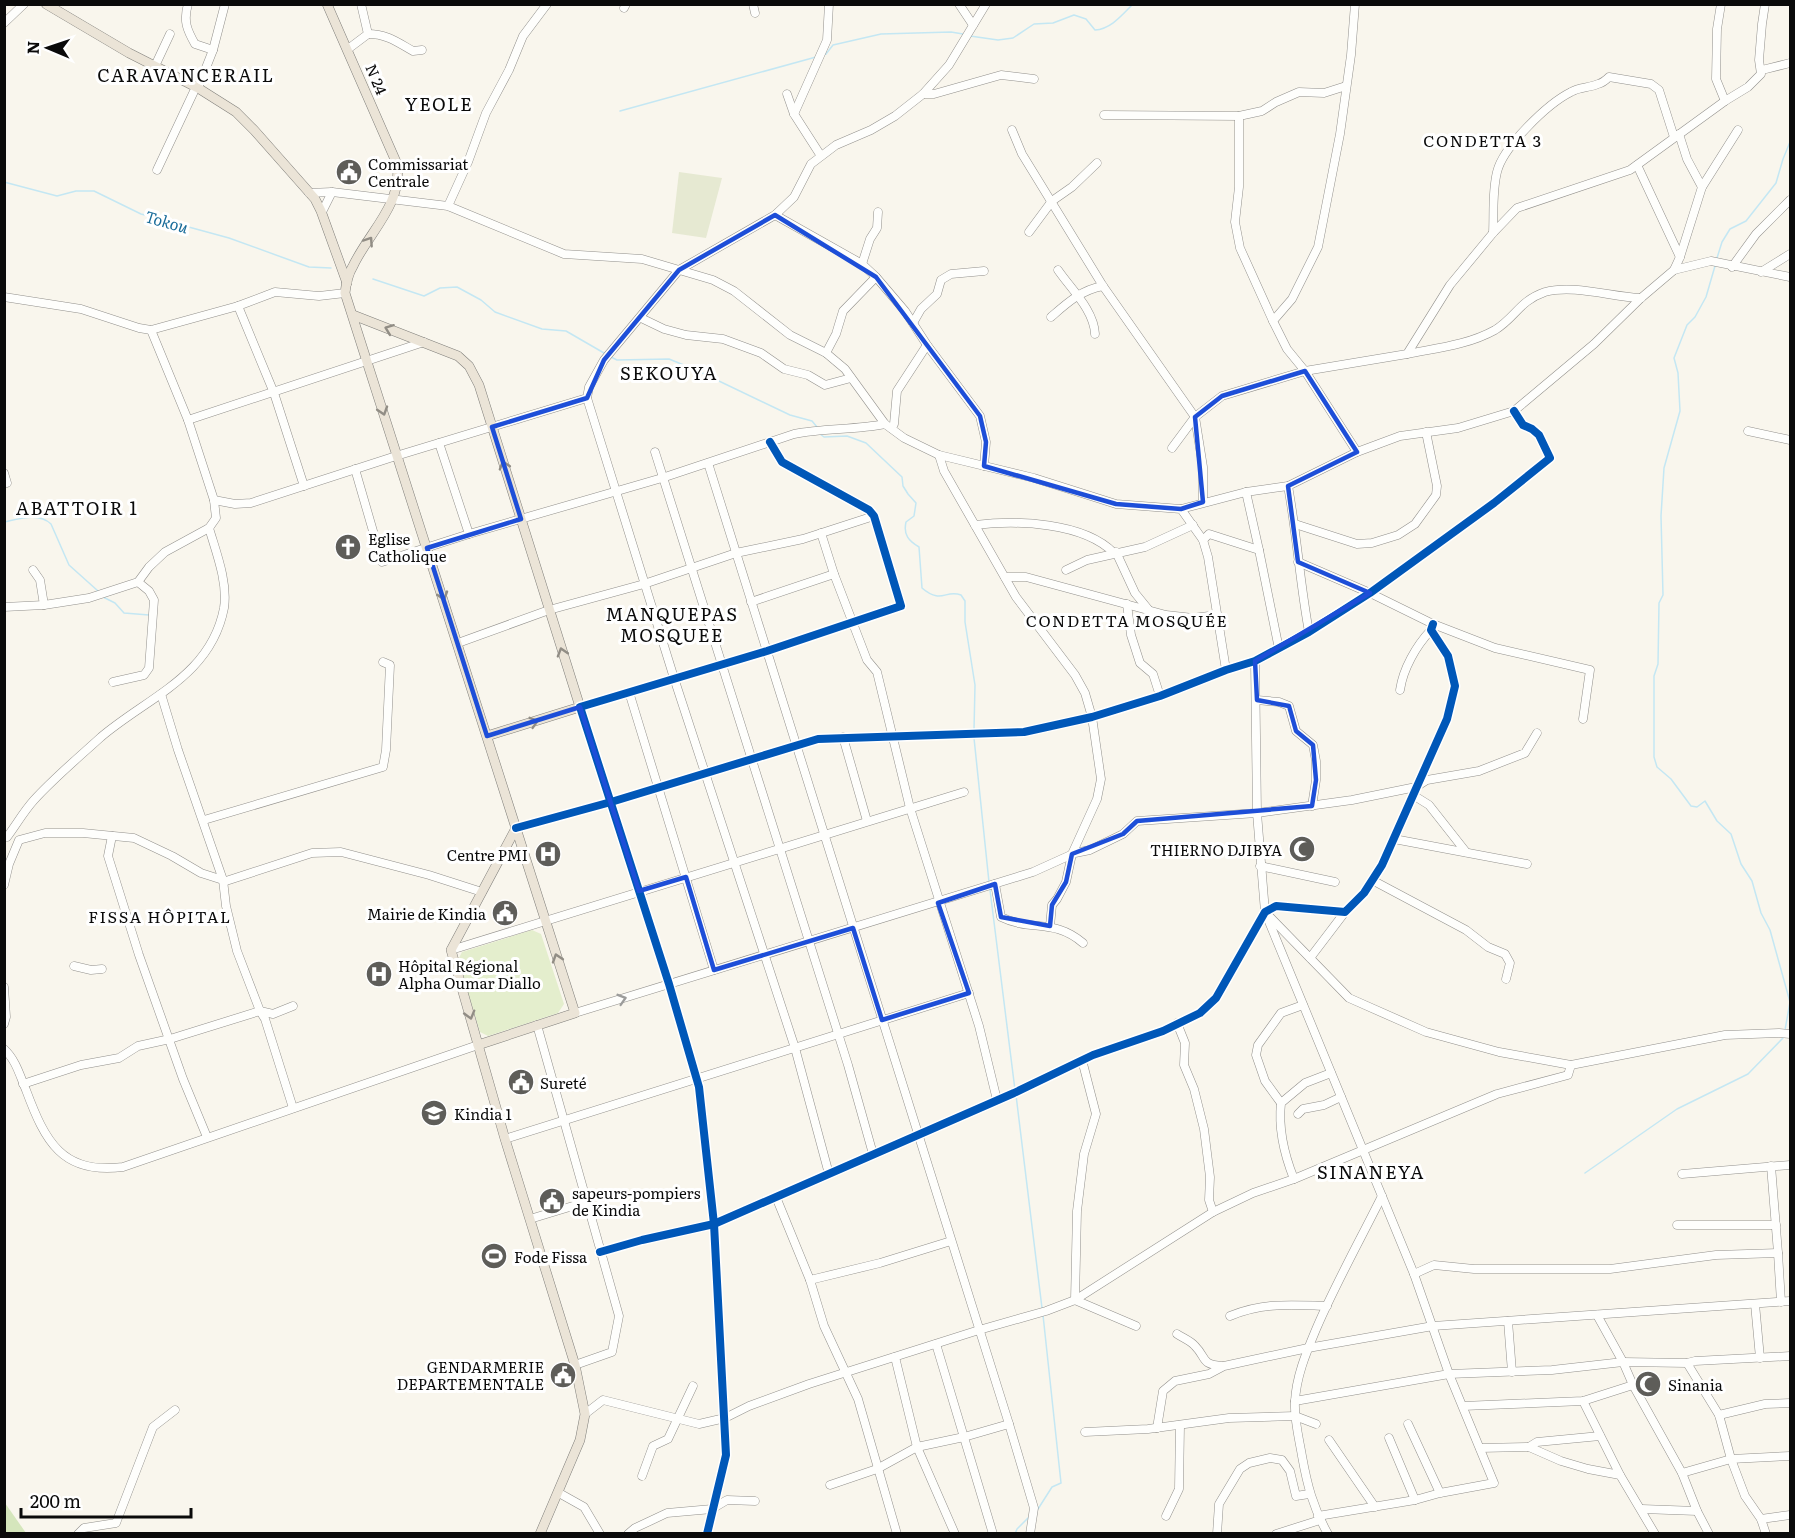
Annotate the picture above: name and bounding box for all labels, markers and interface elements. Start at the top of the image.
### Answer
north arrow [18,18,78,78]
text: N [20,40,44,55]
street label: N 24 [360,60,394,98]
district label: CARAVANCERAIL [97,61,275,88]
district label: YEOLE [405,90,473,117]
district label: СONDETTA 3 [1423,128,1543,152]
place label: Commissariat Centrale [368,152,468,192]
public building icon: Commissariat Centrale [334,157,364,187]
water label: Tokou [143,203,192,239]
one-way arrow [362,237,373,248]
one-way arrow [384,324,395,336]
district label: SEKOUYA [620,359,718,386]
one-way arrow [376,405,389,416]
one-way arrow [499,461,511,471]
district label: ABATTOIR 1 [16,494,138,521]
place label: Eglise Catholique [368,527,447,567]
church icon: Eglise Catholique [333,532,363,562]
one-way arrow [436,590,448,601]
district label: MANQUEPAS MOSQUEE [605,600,739,648]
district label: СONDETTA MOSQUÉE [1026,608,1228,632]
one-way arrow [557,647,569,658]
one-way arrow [528,717,539,729]
mosque icon: THIERNO DJIBYA [1287,834,1317,864]
place label: THIERNO DJIBYA [1150,838,1282,861]
hospital icon: Centre PMI [533,839,563,869]
place label: Centre PMI [447,843,528,866]
public building icon: Mairie de Kindia [490,898,520,928]
place label: Mairie de Kindia [367,902,487,925]
district label: FISSA HÔPITAL [88,904,232,928]
one-way arrow [552,953,564,964]
place label: Hôpital Régional Alpha Oumar Diallo [398,954,541,994]
hospital icon: Hôpital Régional Alpha Oumar Diallo [364,959,394,989]
one-way arrow [616,994,627,1006]
one-way arrow [462,1010,475,1020]
public building icon: Sureté [506,1067,536,1097]
place label: Sureté [540,1071,587,1094]
school or university icon: Kindia 1 [419,1098,449,1128]
place label: Kindia 1 [454,1102,512,1125]
district label: SINANEYA [1317,1158,1425,1185]
place label: sapeurs-pompiers de Kindia [572,1181,701,1221]
public building icon: sapeurs-pompiers de Kindia [537,1186,567,1216]
sports icon: Fode Fissa [479,1241,509,1271]
place label: Fode Fissa [514,1245,588,1268]
place label: GENDARMERIE DEPARTEMENTALE [397,1355,544,1395]
public building icon: GENDARMERIE DEPARTEMENTALE [548,1360,578,1390]
mosque icon: Sinania [1633,1369,1663,1399]
place label: Sinania [1668,1373,1724,1396]
scale bar [21,1481,190,1519]
text: 200 m [30,1487,81,1514]

